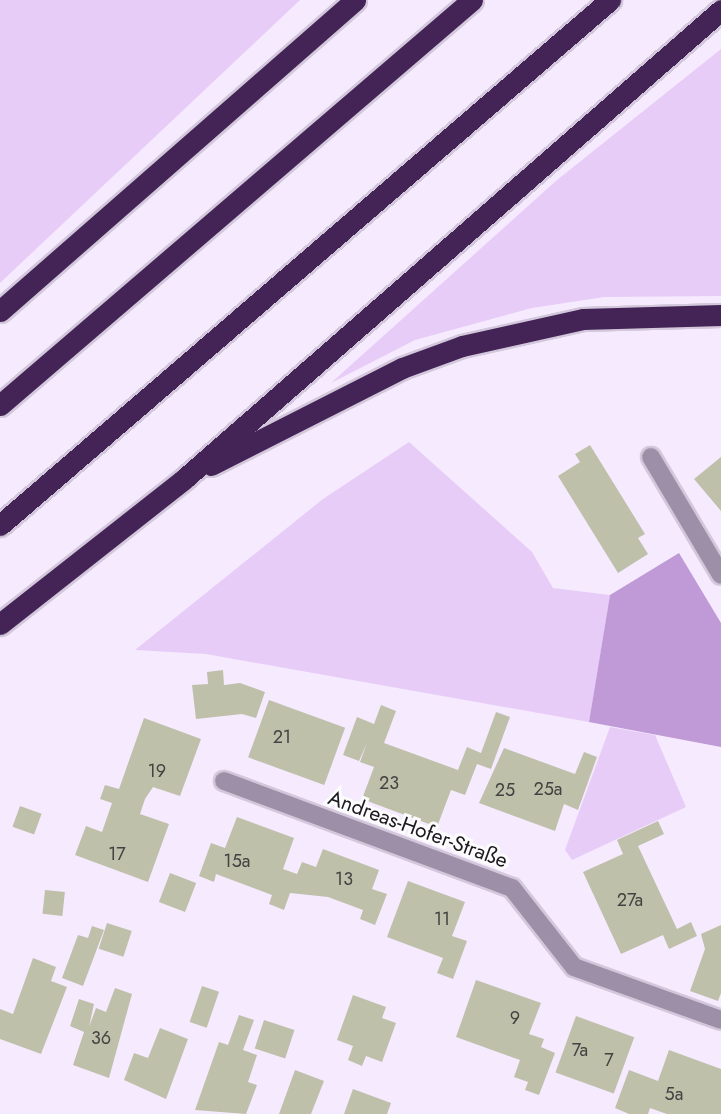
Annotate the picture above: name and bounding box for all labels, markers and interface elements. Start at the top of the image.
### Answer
house number: 21 [273,726,291,748]
house number: 19 [148,760,166,782]
house number: 23 [379,772,399,794]
house number: 25a [533,778,563,800]
house number: 25 [495,779,515,801]
street label: Andreas-Hofer-Straße [325,785,511,873]
house number: 17 [108,843,126,865]
house number: 15a [224,850,250,872]
house number: 13 [335,868,353,890]
house number: 27a [617,889,643,911]
house number: 11 [434,908,450,930]
house number: 9 [510,1007,520,1029]
house number: 36 [91,1027,111,1049]
house number: 7a [572,1039,588,1061]
house number: 7 [604,1049,614,1071]
house number: 5a [665,1083,683,1105]

